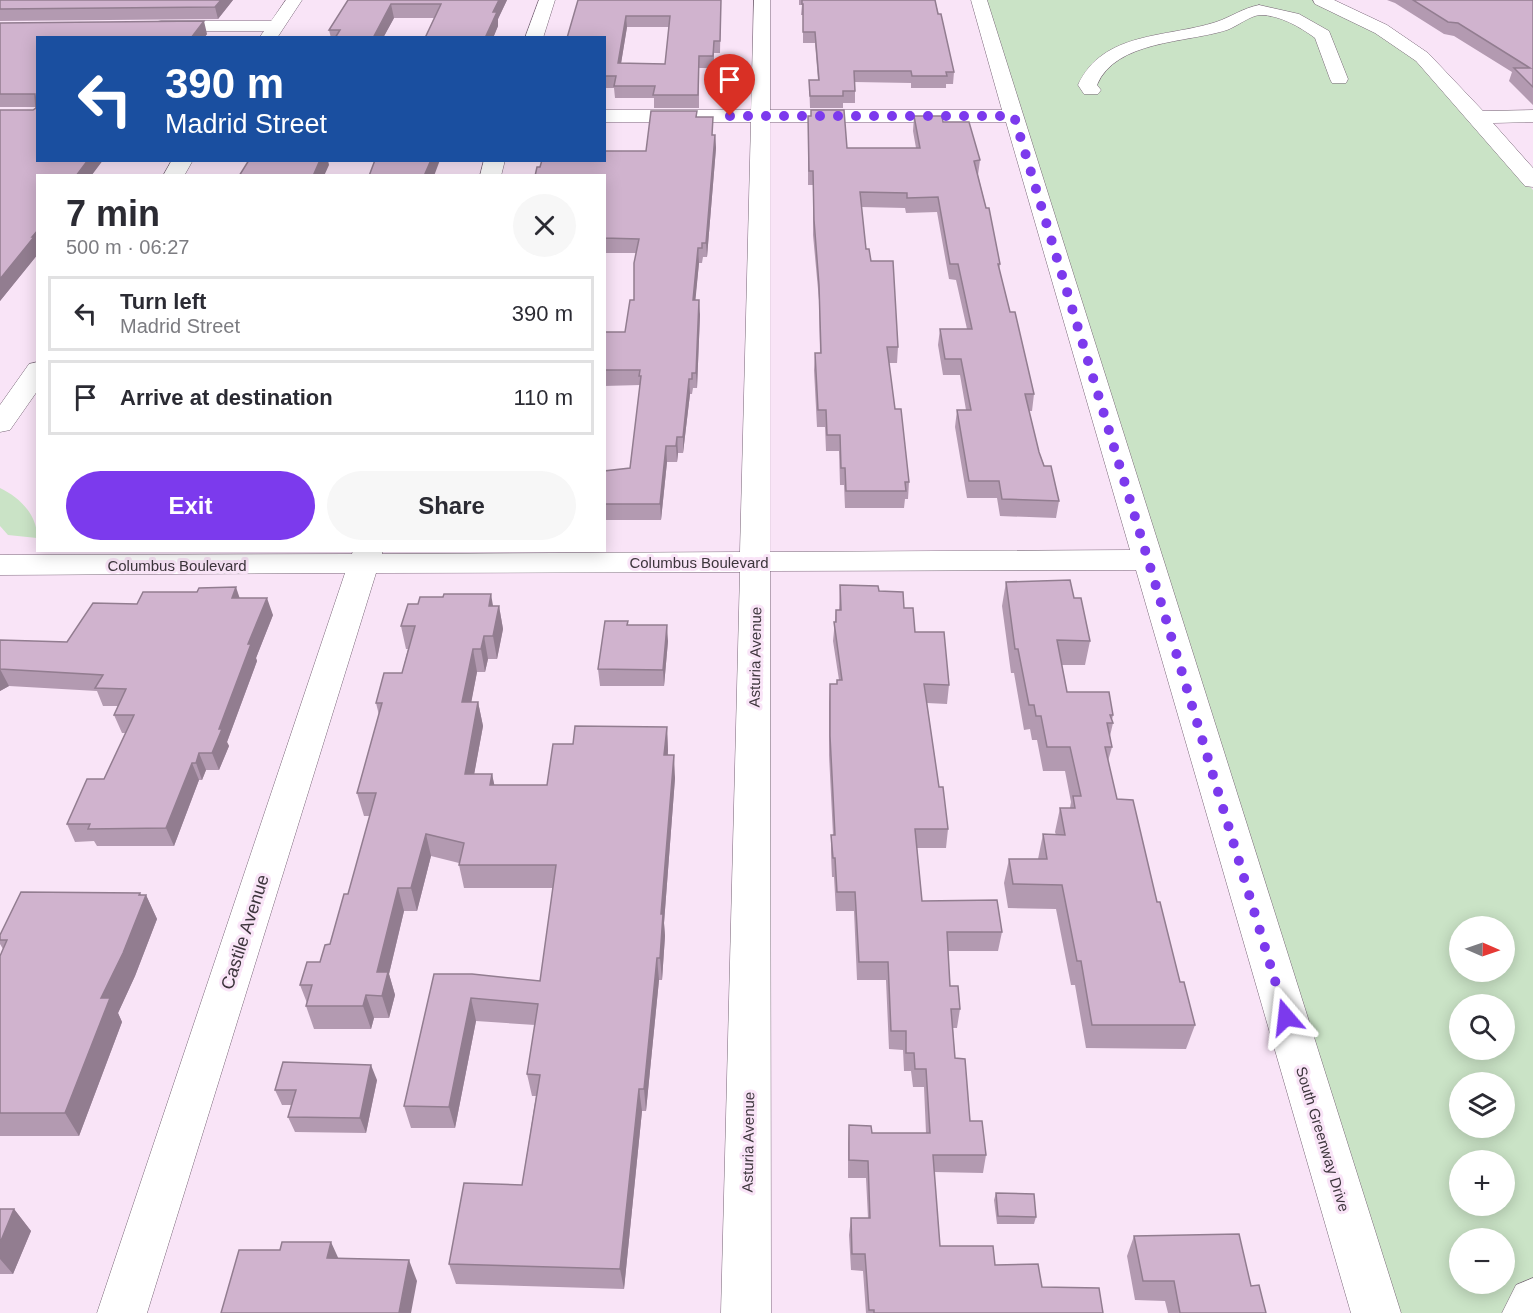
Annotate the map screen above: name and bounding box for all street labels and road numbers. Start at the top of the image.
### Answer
street label: Columbus Boulevard [629,554,769,571]
street label: Columbus Boulevard [107,557,247,574]
street label: Asturia Avenue [746,607,764,707]
street label: Castile Avenue [217,872,273,992]
street label: South Greenway Drive [1293,1064,1353,1214]
street label: Asturia Avenue [739,1092,757,1192]

